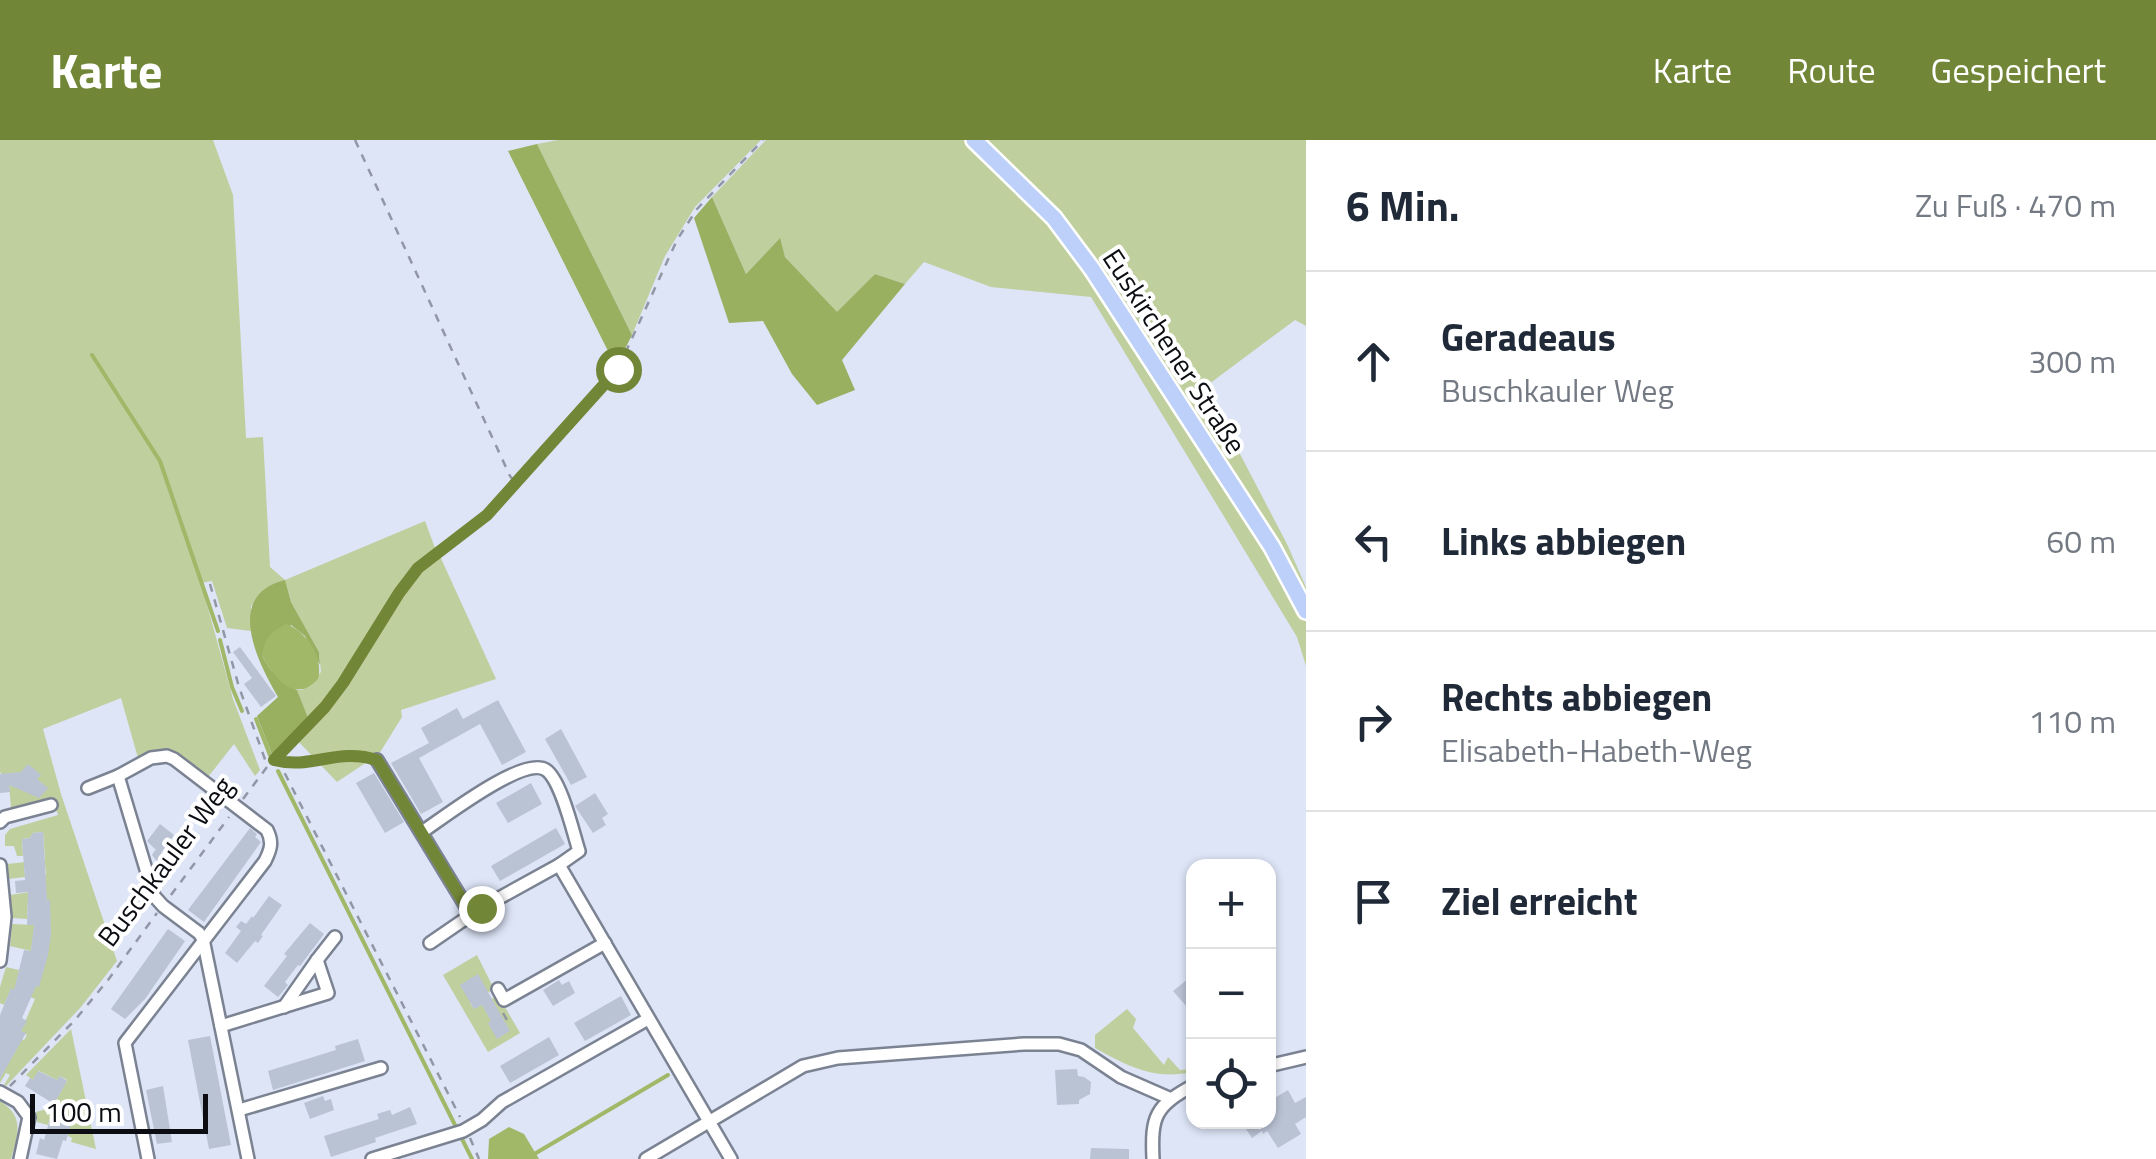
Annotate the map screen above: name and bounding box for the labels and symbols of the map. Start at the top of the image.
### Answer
street label: Euskirchener Straße [1092,240,1258,462]
route start [596,347,642,393]
street label: Buschkauler Weg [86,767,244,955]
route end [459,886,505,932]
scale bar [30,1089,208,1134]

